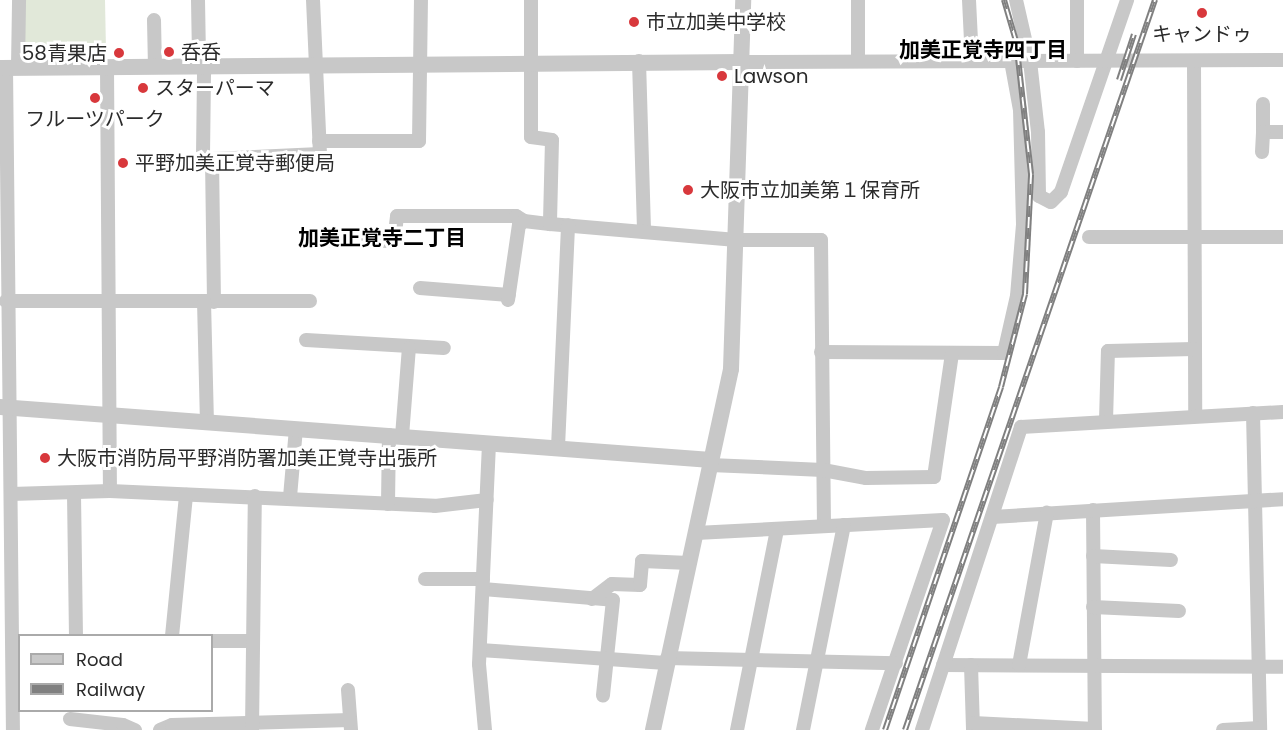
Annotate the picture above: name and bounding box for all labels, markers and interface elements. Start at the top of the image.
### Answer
marker: キャンドゥ [1195,6,1209,20]
place label: 市立加美中学校 [646,10,786,34]
marker: 市立加美中学校 [627,15,641,29]
place label: キャンドゥ [1152,22,1252,46]
district label: 加美正覚寺四丁目 [899,37,1067,63]
place label: 呑呑 [181,40,221,64]
place label: 58青果店 [22,41,107,65]
marker: 呑呑 [162,45,176,59]
marker: 58青果店 [112,46,126,60]
place label: Lawson [734,64,809,88]
marker: Lawson [715,69,729,83]
place label: スターパーマ [155,76,275,100]
marker: スターパーマ [136,81,150,95]
marker: フルーツパーク [88,91,102,105]
place label: フルーツパーク [25,107,165,131]
place label: 平野加美正覚寺郵便局 [135,151,335,175]
marker: 平野加美正覚寺郵便局 [116,156,130,170]
place label: 大阪市立加美第１保育所 [700,178,920,202]
marker: 大阪市立加美第１保育所 [681,183,695,197]
district label: 加美正覚寺二丁目 [298,225,466,251]
place label: 大阪市消防局平野消防署加美正覚寺出張所 [57,446,437,470]
marker: 大阪市消防局平野消防署加美正覚寺出張所 [38,451,52,465]
legend [18,634,213,712]
text: Road [76,647,123,672]
text: Railway [76,677,145,702]

